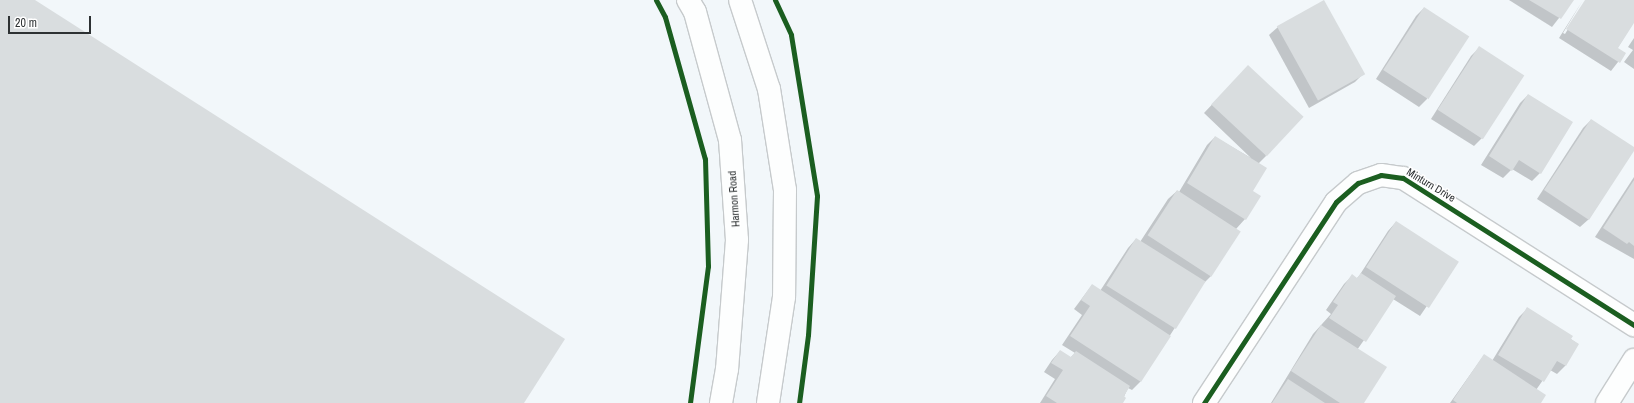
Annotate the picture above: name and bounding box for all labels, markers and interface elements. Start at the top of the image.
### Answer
scale bar [10,8,93,34]
text: 20 m [15,15,37,31]
street label: Minturn Drive [1404,165,1458,205]
street label: Harmon Road [725,171,743,227]

